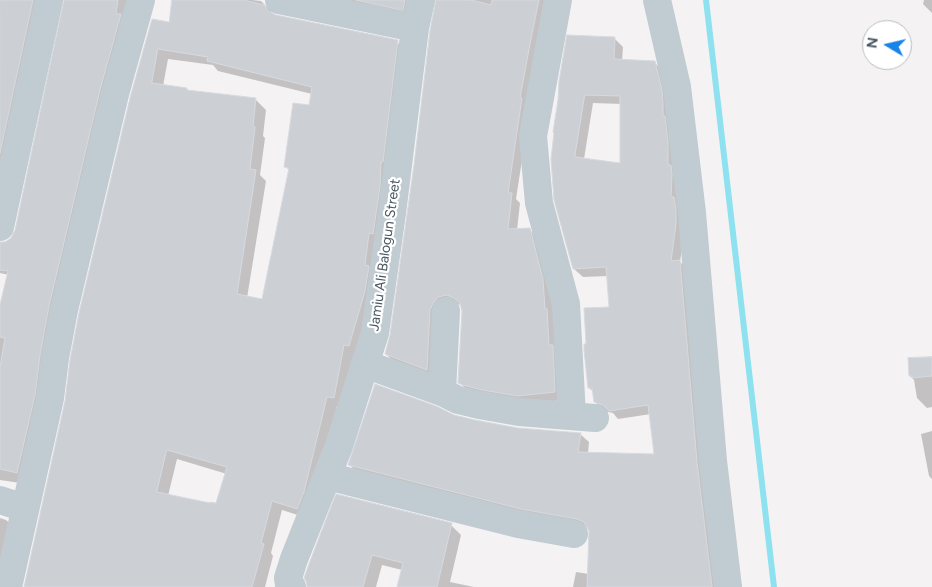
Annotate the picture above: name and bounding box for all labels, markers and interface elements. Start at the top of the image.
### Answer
north arrow [862,20,912,70]
text: N [863,36,882,49]
street label: Jamiu Ali Balogun Street [366,178,404,332]

